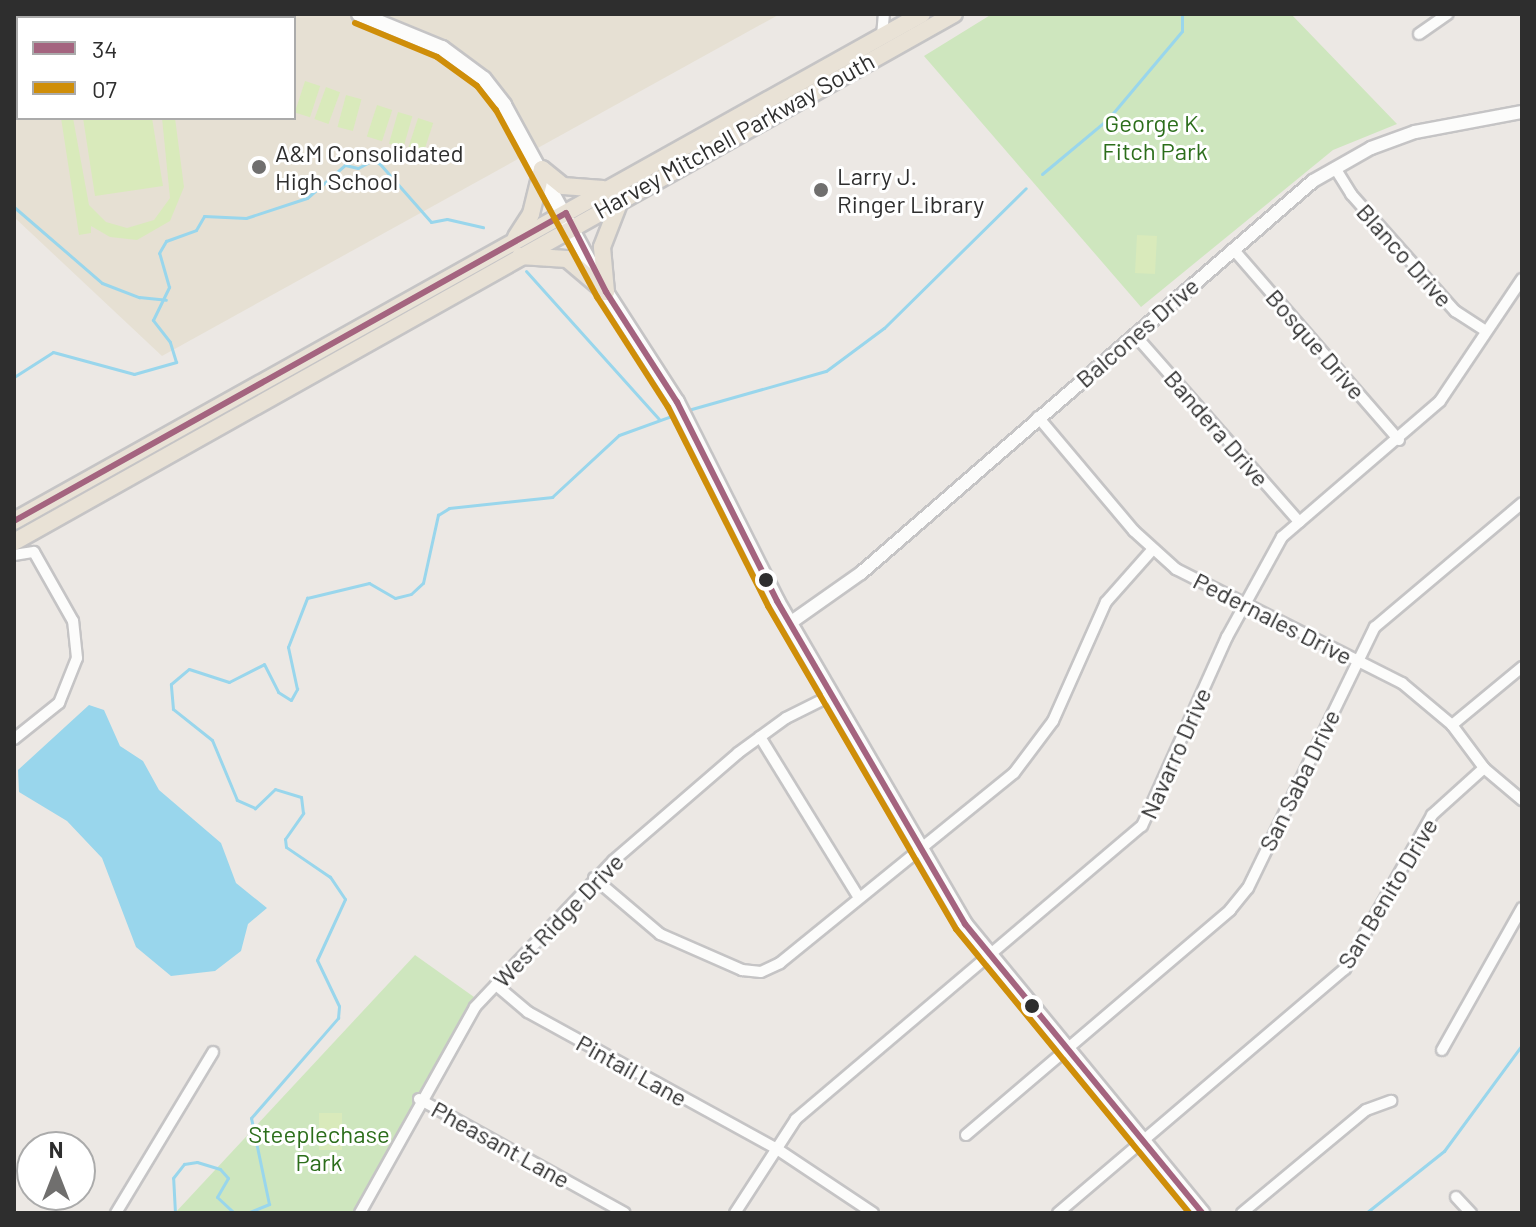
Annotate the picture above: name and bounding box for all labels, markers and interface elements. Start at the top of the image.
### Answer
legend [16,16,296,120]
text: 34 [92,34,118,63]
street label: Harvey Mitchell Parkway South [589,46,879,224]
text: 07 [92,74,117,103]
park label: George K. Fitch Park [1102,109,1208,165]
place label: A&M Consolidated High School [275,139,464,195]
marker: A&M Consolidated High School [250,158,268,176]
place label: Larry J. Ringer Library [837,162,984,218]
marker: Larry J. Ringer Library [812,181,830,199]
street label: Blanco Drive [1351,197,1459,313]
street label: Balcones Drive [1070,271,1204,393]
street label: Bosque Drive [1260,283,1372,405]
street label: Bandera Drive [1159,364,1275,492]
street label: Pedernales Drive [1189,566,1357,670]
unlabelled marker [758,572,774,588]
street label: Navarro Drive [1133,683,1217,823]
street label: San Saba Drive [1252,705,1346,855]
street label: San Benito Drive [1331,812,1443,974]
street label: West Ridge Drive [487,847,629,993]
unlabelled marker [1024,998,1040,1014]
street label: Pintail Lane [572,1028,692,1112]
street label: Pheasant Lane [427,1094,575,1194]
park label: Steeplechase Park [248,1120,390,1176]
north arrow [16,1131,96,1211]
text: N [49,1136,63,1162]

